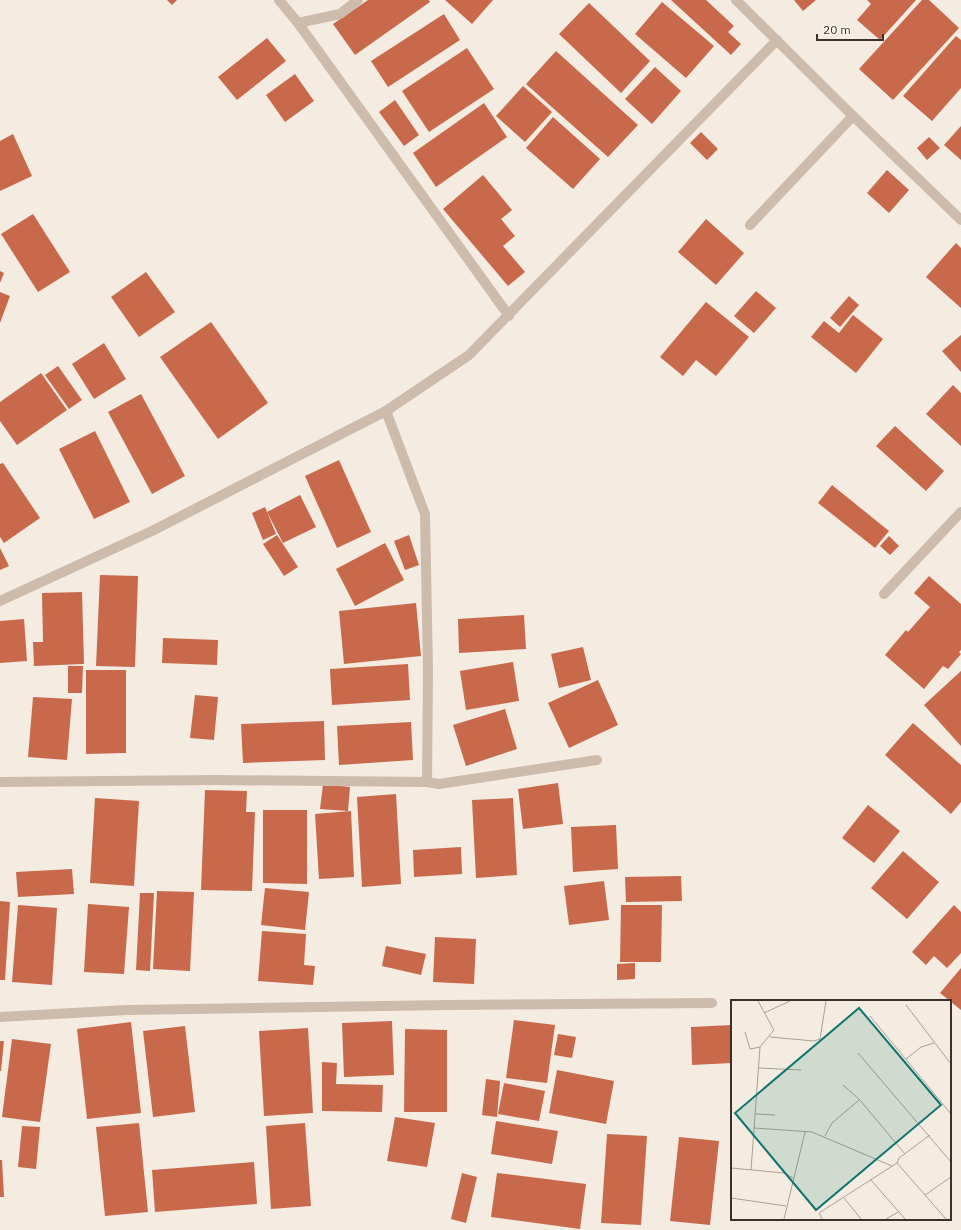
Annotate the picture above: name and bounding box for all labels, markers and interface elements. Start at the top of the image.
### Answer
scale bar [817,16,883,42]
text: 20 m [823,22,851,37]
inset map [731,1000,951,1220]

